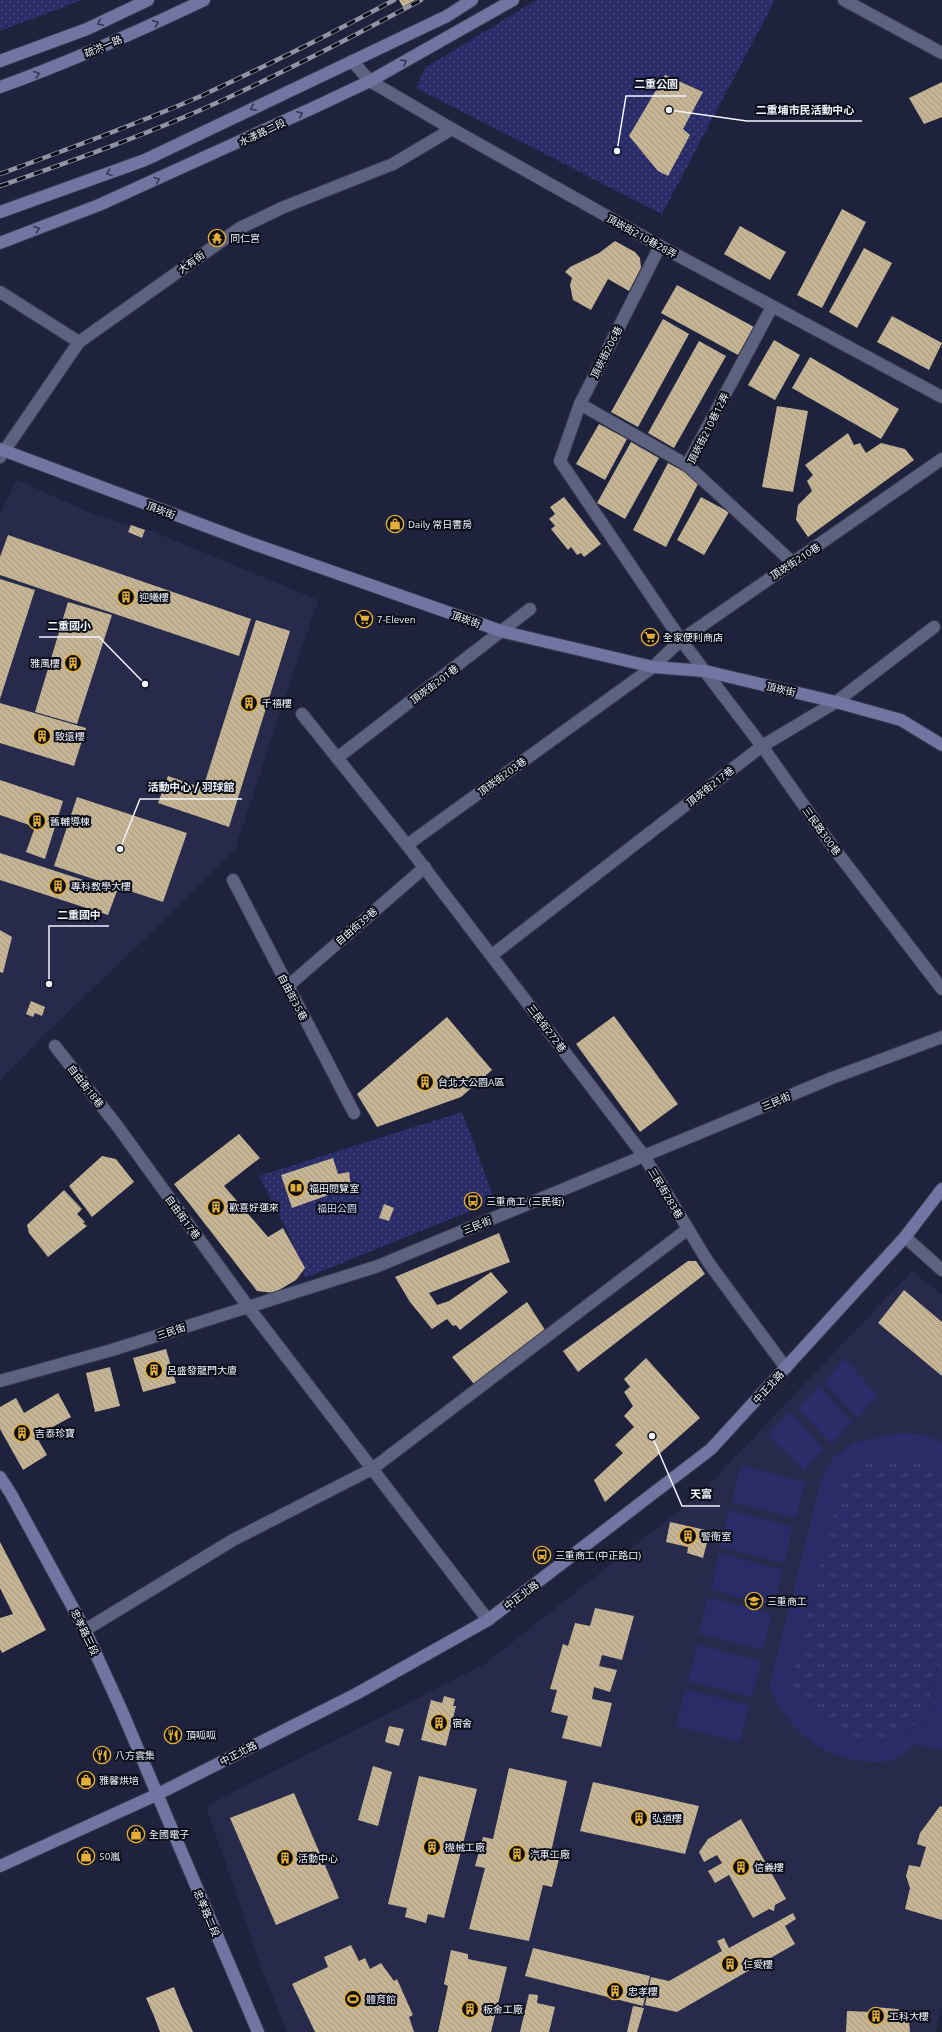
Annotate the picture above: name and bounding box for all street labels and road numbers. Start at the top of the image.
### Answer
street label: 疏洪一路 [83,34,124,59]
street label: 水漾路二段 [237,117,287,148]
street label: 頂崁街210巷28弄 [605,213,679,260]
street label: 大有街 [176,249,207,276]
street label: 頂崁街206巷 [589,324,624,380]
street label: 頂崁街210巷12弄 [686,391,731,466]
street label: 頂崁街 [145,500,177,521]
street label: 頂崁街210巷 [768,541,822,582]
street label: 頂崁街 [450,609,482,630]
street label: 頂崁街201巷 [408,663,460,706]
street label: 頂崁街 [765,681,797,698]
street label: 頂崁街203巷 [476,755,529,798]
street label: 頂崁街217巷 [684,765,736,808]
street label: 三民路300巷 [800,805,843,858]
street label: 自由街39巷 [333,905,379,947]
street label: 自由街35巷 [276,972,309,1022]
street label: 三民街272巷 [525,1002,568,1054]
street label: 自由街18巷 [65,1063,106,1110]
street label: 三民街 [760,1091,792,1112]
street label: 三民街283巷 [646,1166,685,1220]
street label: 自由街17巷 [163,1193,202,1241]
street label: 三民街 [461,1215,493,1236]
street label: 三民街 [155,1322,187,1341]
street label: 中正北路 [751,1369,786,1406]
street label: 中正北路 [502,1579,541,1612]
street label: 忠孝路三段 [69,1607,100,1657]
street label: 中正北路 [218,1739,259,1767]
street label: 忠孝路二段 [192,1888,221,1938]

